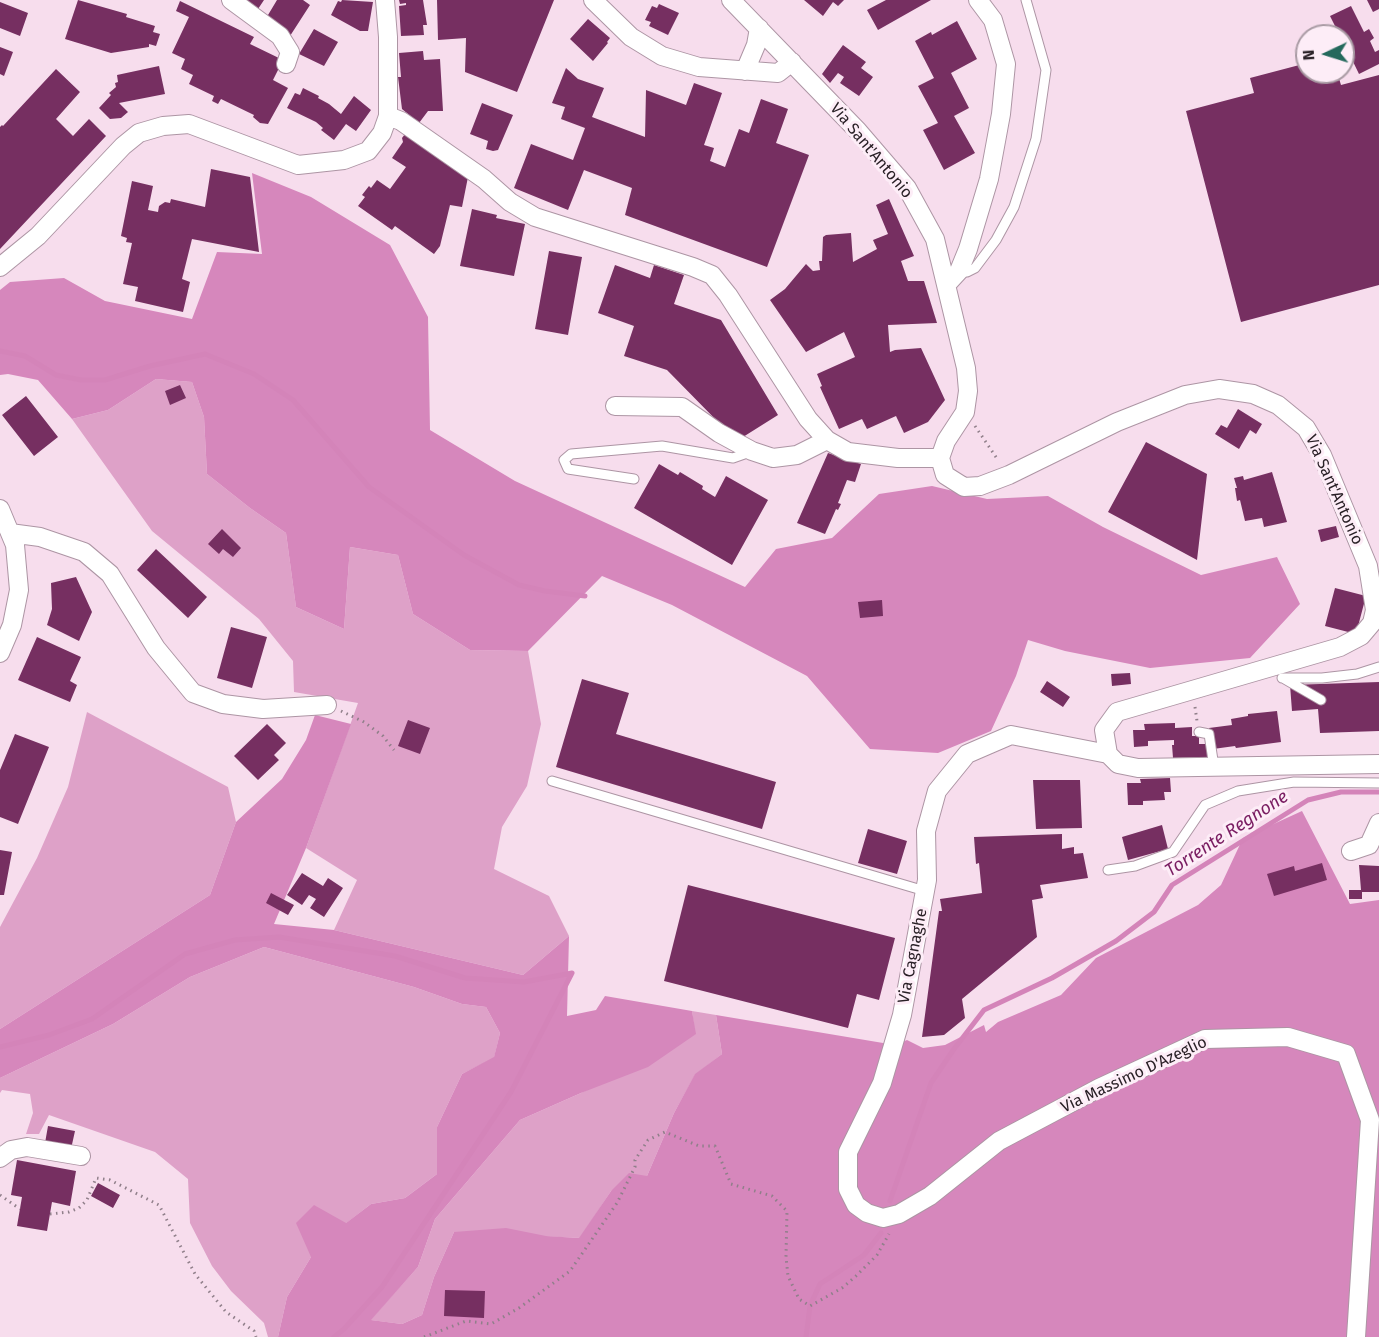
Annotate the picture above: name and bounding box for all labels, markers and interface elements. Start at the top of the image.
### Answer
north arrow [1295,24,1355,84]
text: N [1299,49,1318,61]
street label: Via Sant'Antonio [826,99,916,203]
street label: Via Sant'Antonio [1301,432,1367,548]
water label: Torrente Regnone [1161,786,1293,882]
street label: Via Cagnaghe [894,907,932,1005]
street label: Via Massimo D'Azeglio [1058,1033,1210,1117]

